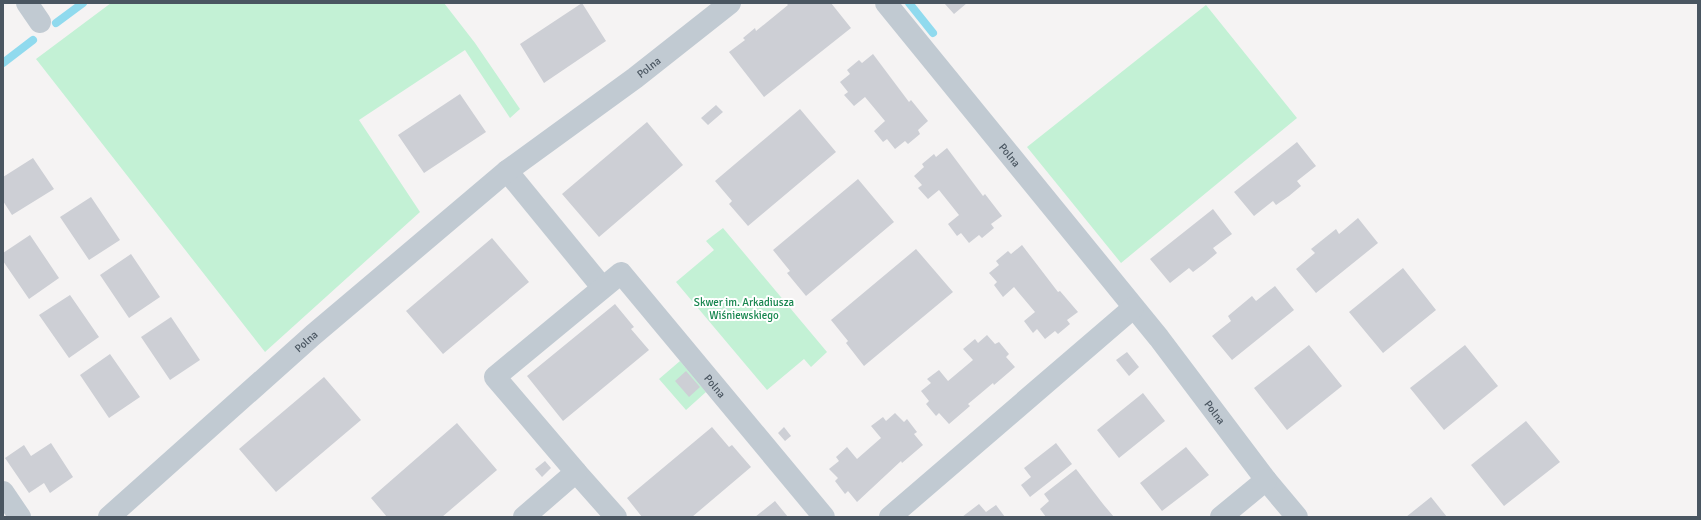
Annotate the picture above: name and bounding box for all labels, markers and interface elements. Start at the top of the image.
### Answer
street label: Polna [635,54,664,81]
street label: Polna [996,141,1023,170]
park label: Skwer im. Arkadiusza Wiśniewskiego [694,296,795,322]
street label: Polna [292,328,321,355]
street label: Polna [701,372,728,401]
street label: Polna [1201,398,1228,427]

